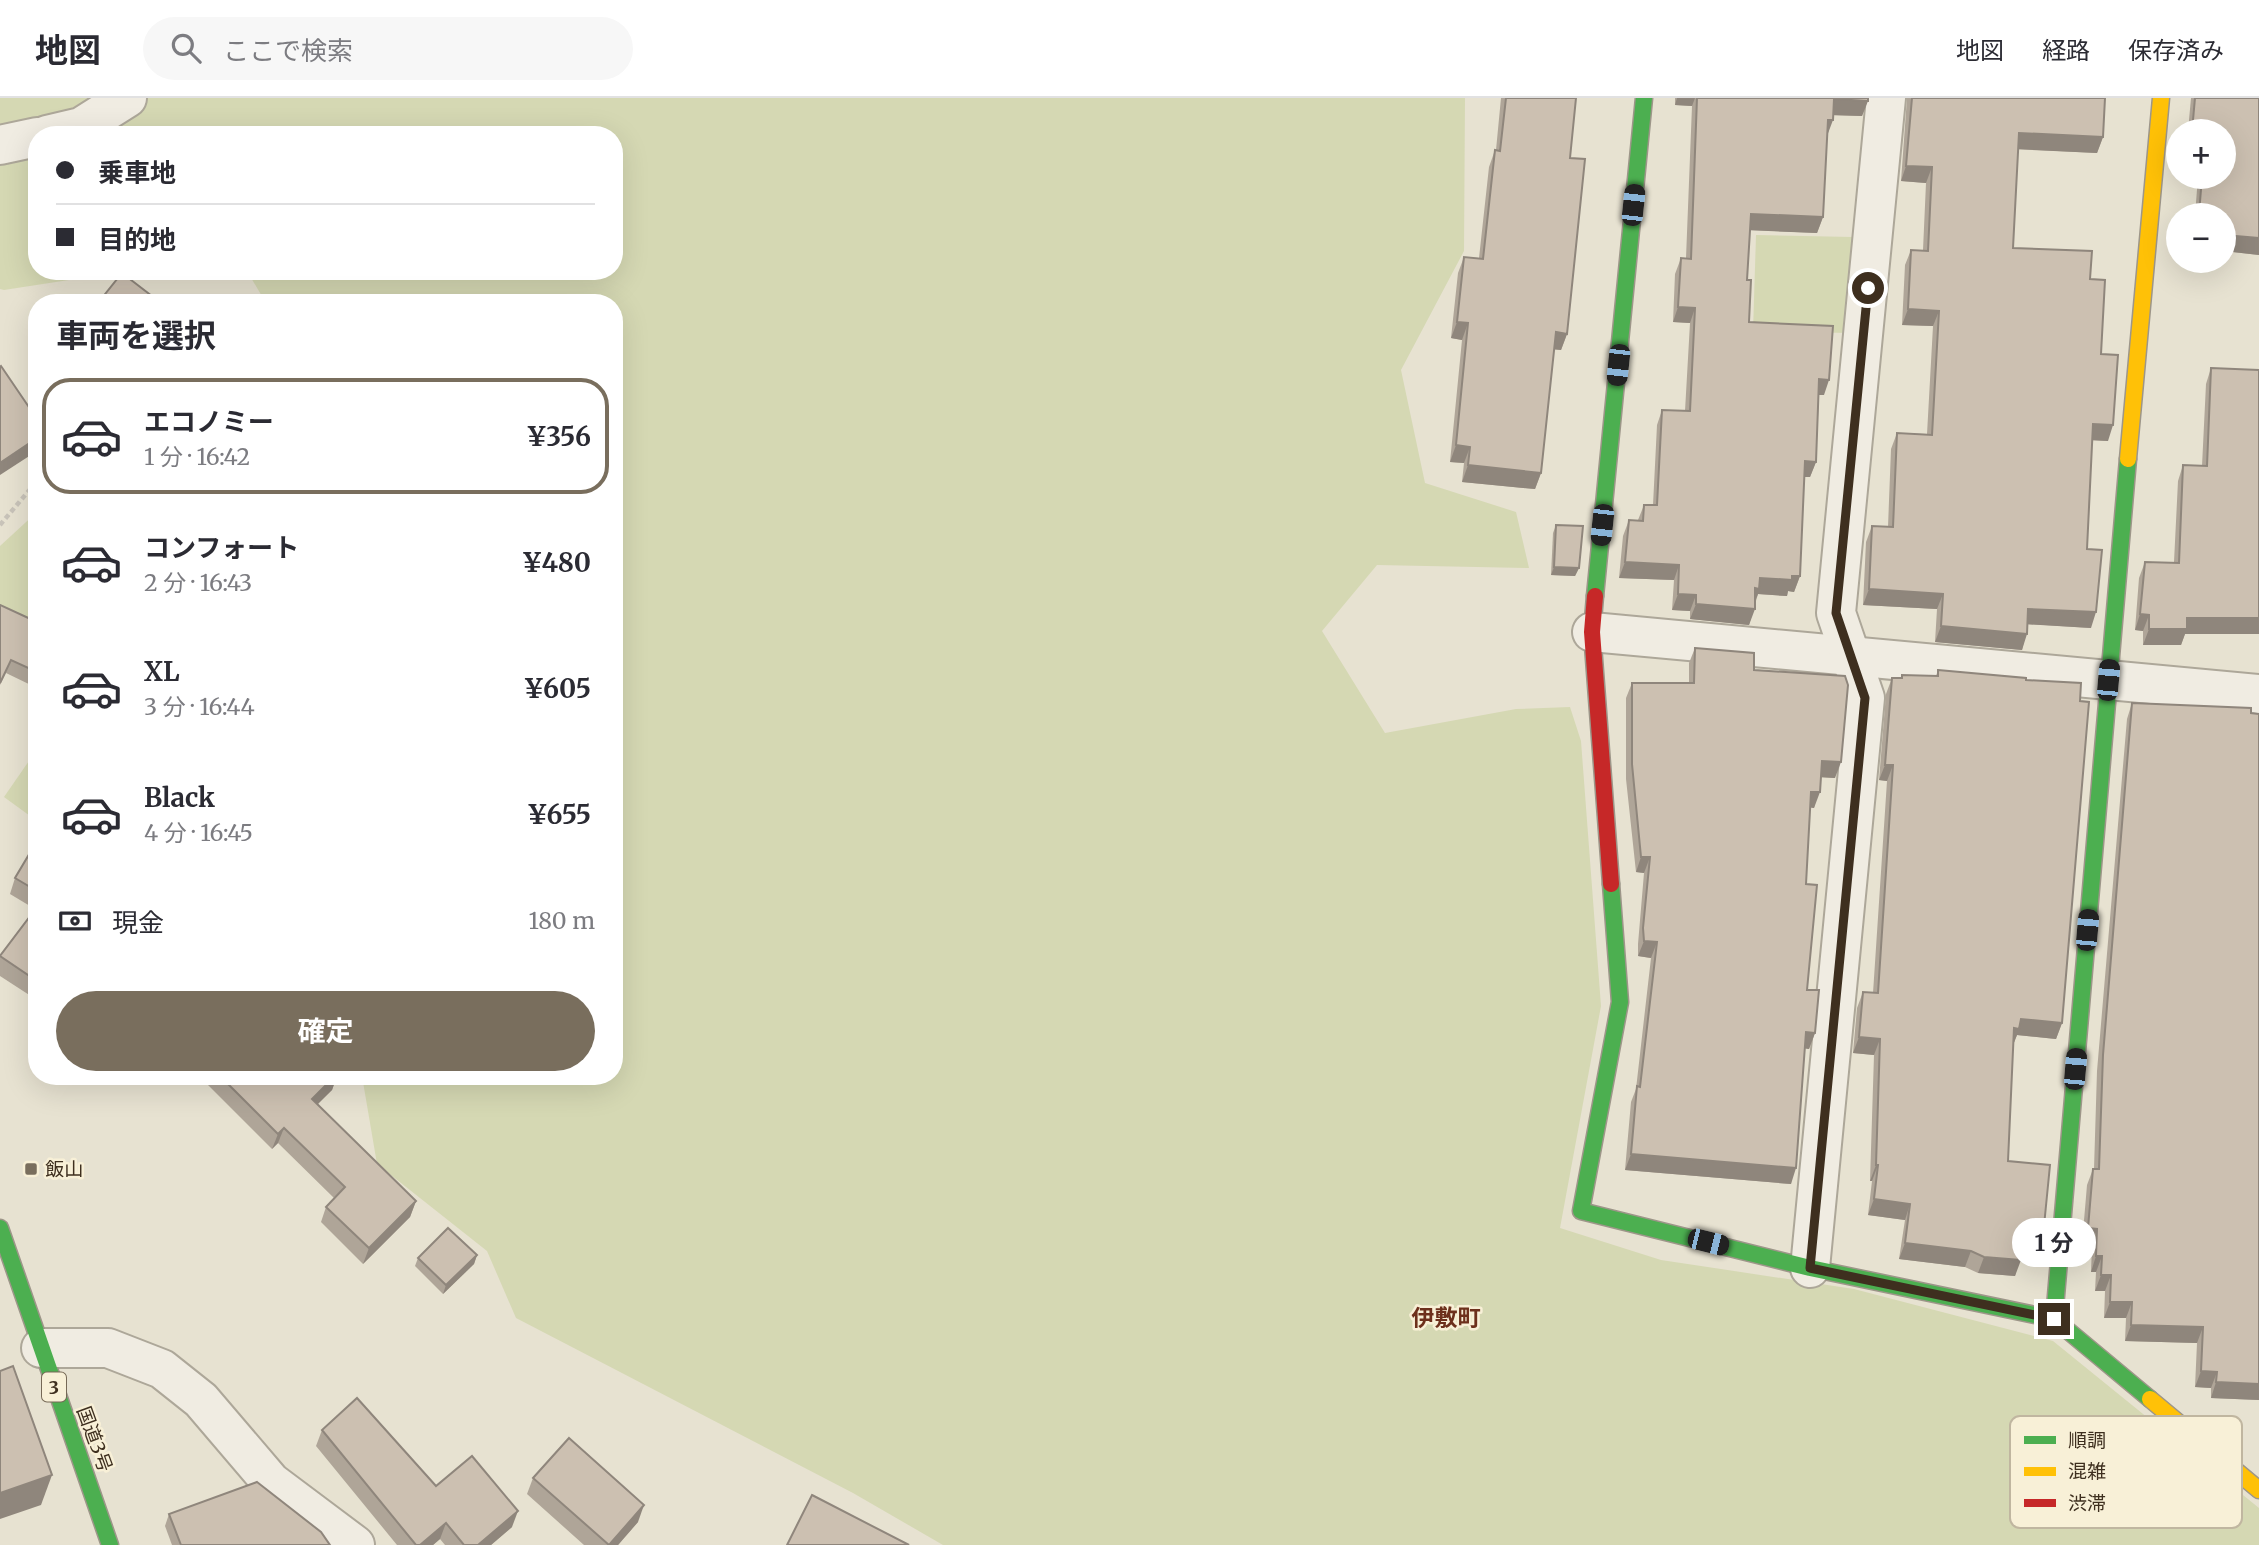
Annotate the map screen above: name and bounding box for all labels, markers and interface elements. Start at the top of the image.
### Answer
search box [143,17,633,80]
icon: search [167,29,205,67]
text: 地図 [35,30,101,71]
text: ここで検索 [223,34,353,67]
text: 地図 [1956,35,2004,66]
text: 経路 [2042,35,2090,66]
text: 保存済み [2128,35,2224,66]
map controls [2166,119,2236,273]
button: + [2166,119,2236,189]
text: 乗車地 [98,156,176,189]
car [1621,183,1646,227]
button: − [2166,203,2236,273]
text: 目的地 [98,223,176,256]
route start [1852,272,1884,304]
text: 車両を選択 [56,316,216,356]
car [1606,343,1631,387]
icon: car [60,405,123,468]
text: エコノミー [144,405,274,438]
text: ¥356 [526,420,591,453]
text: 1 分 · 16:42 [144,442,250,471]
car [1590,503,1615,547]
icon: car [60,531,123,594]
text: コンフォート [144,531,299,564]
text: ¥480 [522,546,591,579]
text: 2 分 · 16:43 [144,568,252,597]
text: XL [144,655,180,688]
icon: car [60,657,123,720]
car [2096,658,2121,702]
text: ¥605 [523,672,591,705]
text: 3 分 · 16:44 [144,692,255,721]
text: Black [144,781,215,814]
icon: car [60,783,123,846]
text: ¥655 [527,798,591,831]
text: 4 分 · 16:45 [144,818,253,847]
icon: cash [56,902,94,940]
text: 現金 [112,906,164,939]
text: 180 m [529,906,595,935]
car [2075,908,2100,952]
button: 確定 [56,991,595,1071]
car [2063,1047,2088,1091]
place label: 飯山 [45,1157,83,1181]
marker: 飯山 [23,1161,39,1177]
callout: 1 分 [2012,1218,2096,1266]
car [1686,1227,1731,1257]
text: 1 分 [2034,1228,2074,1257]
district label: 伊敷町 [1412,1303,1481,1332]
route end [2038,1303,2070,1335]
road number: 3 [42,1372,66,1402]
street label: 国道3号 [72,1403,118,1475]
legend [2010,1416,2242,1528]
text: 順調 [2068,1428,2106,1452]
text: 混雑 [2068,1459,2106,1483]
text: 渋滞 [2068,1491,2106,1515]

